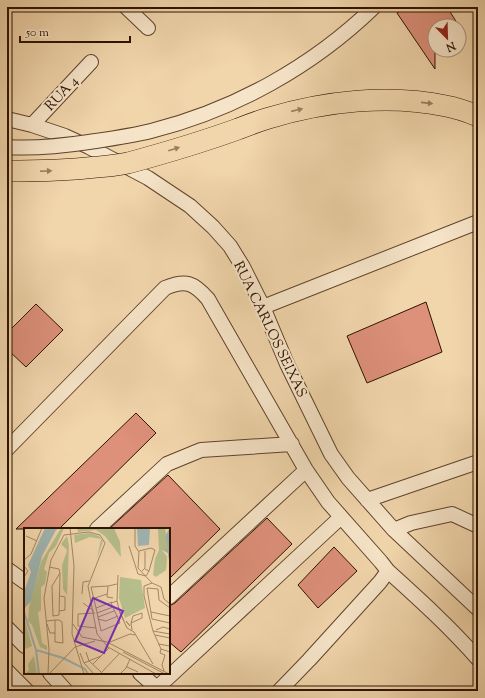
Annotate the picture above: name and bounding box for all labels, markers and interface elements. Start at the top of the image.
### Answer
scale bar [20,18,130,44]
north arrow [427,18,467,58]
text: 50 m [25,24,49,42]
text: N [443,37,459,55]
street label: RUA 4 [41,72,84,116]
one-way arrow [421,100,433,106]
one-way arrow [291,107,304,113]
one-way arrow [168,146,180,152]
one-way arrow [40,168,53,174]
street label: RUA CARLOS SEIXAS [227,258,311,401]
inset map [24,528,170,674]

